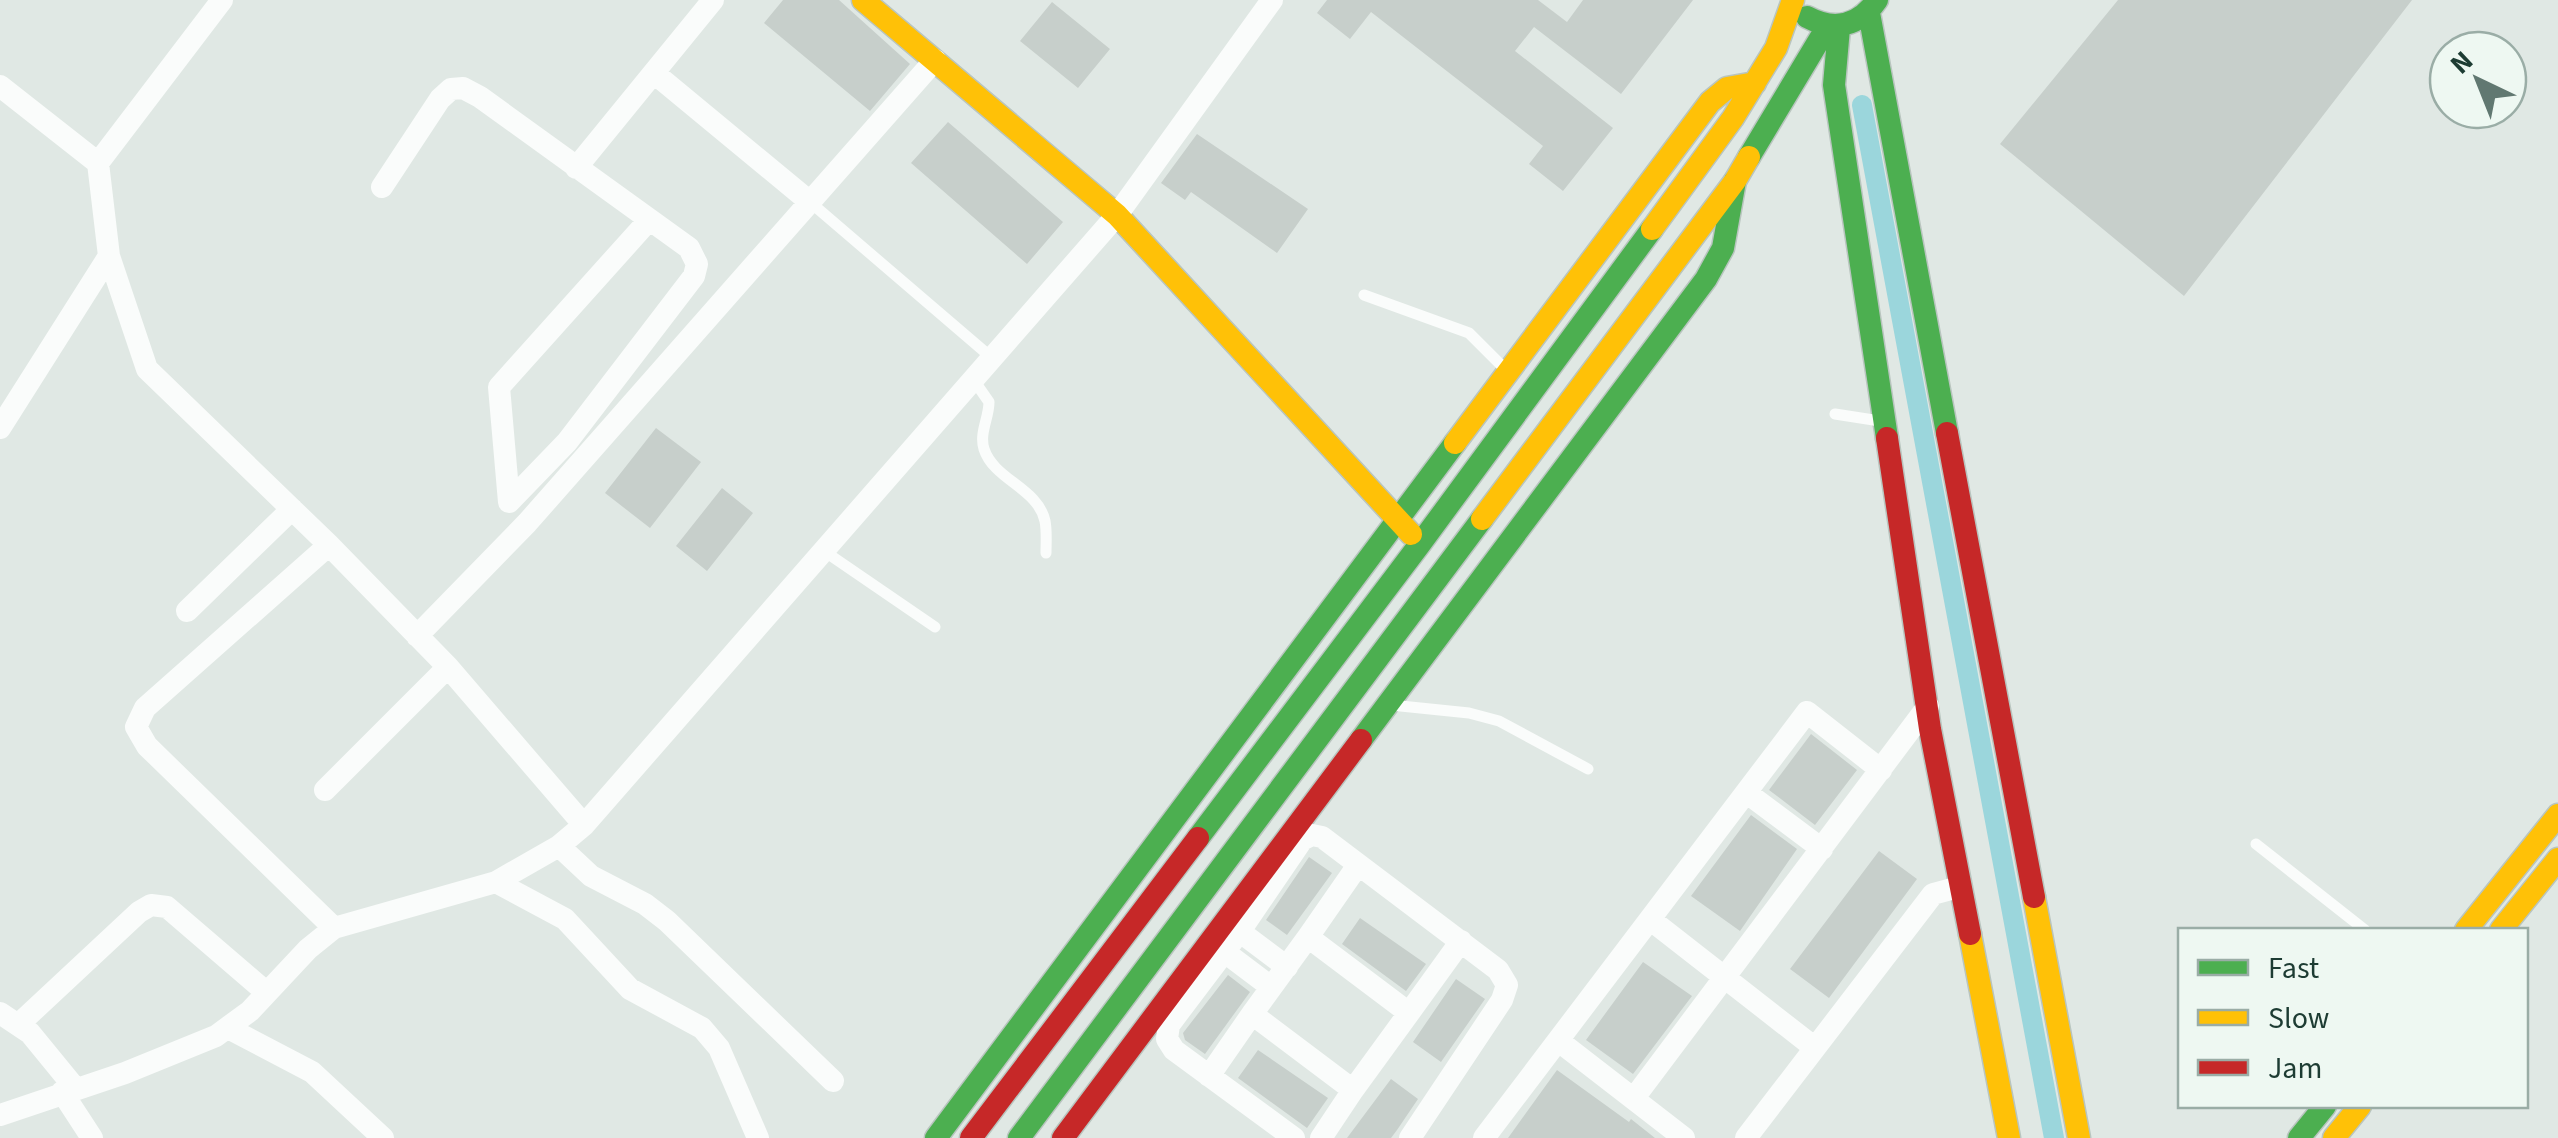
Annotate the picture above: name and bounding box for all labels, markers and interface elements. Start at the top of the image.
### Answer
north arrow [2428,30,2528,130]
text: N [2441,41,2482,83]
legend [2178,928,2528,1108]
text: Fast [2268,947,2319,990]
text: Slow [2268,997,2329,1040]
text: Jam [2268,1047,2322,1090]

